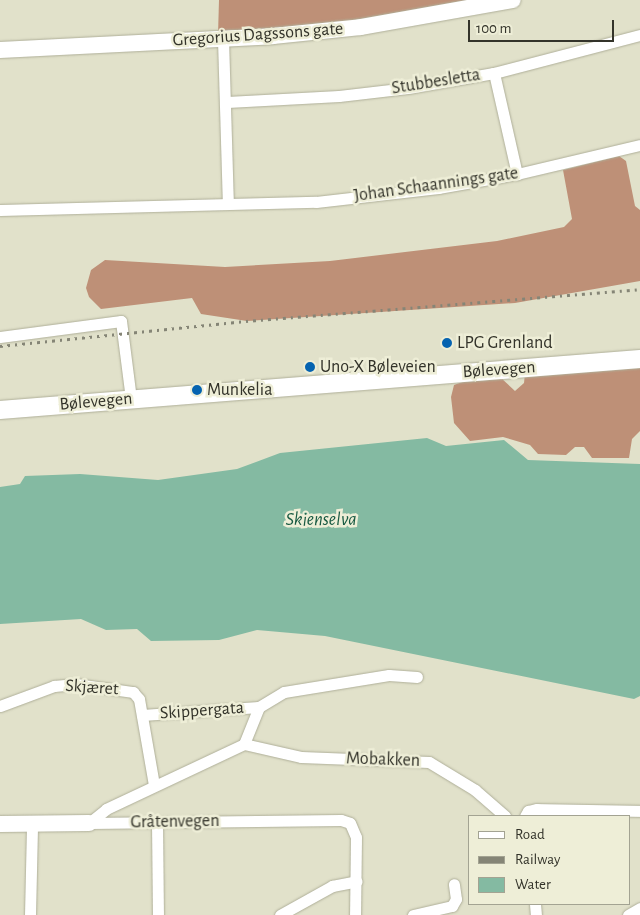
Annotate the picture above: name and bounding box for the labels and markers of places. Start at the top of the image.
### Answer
place label: LPG Grenland [457,332,553,354]
marker: LPG Grenland [441,337,453,349]
place label: Uno-X Bøleveien [320,356,436,378]
marker: Uno-X Bøleveien [304,361,316,373]
place label: Munkelia [207,379,272,401]
marker: Munkelia [191,384,203,396]

